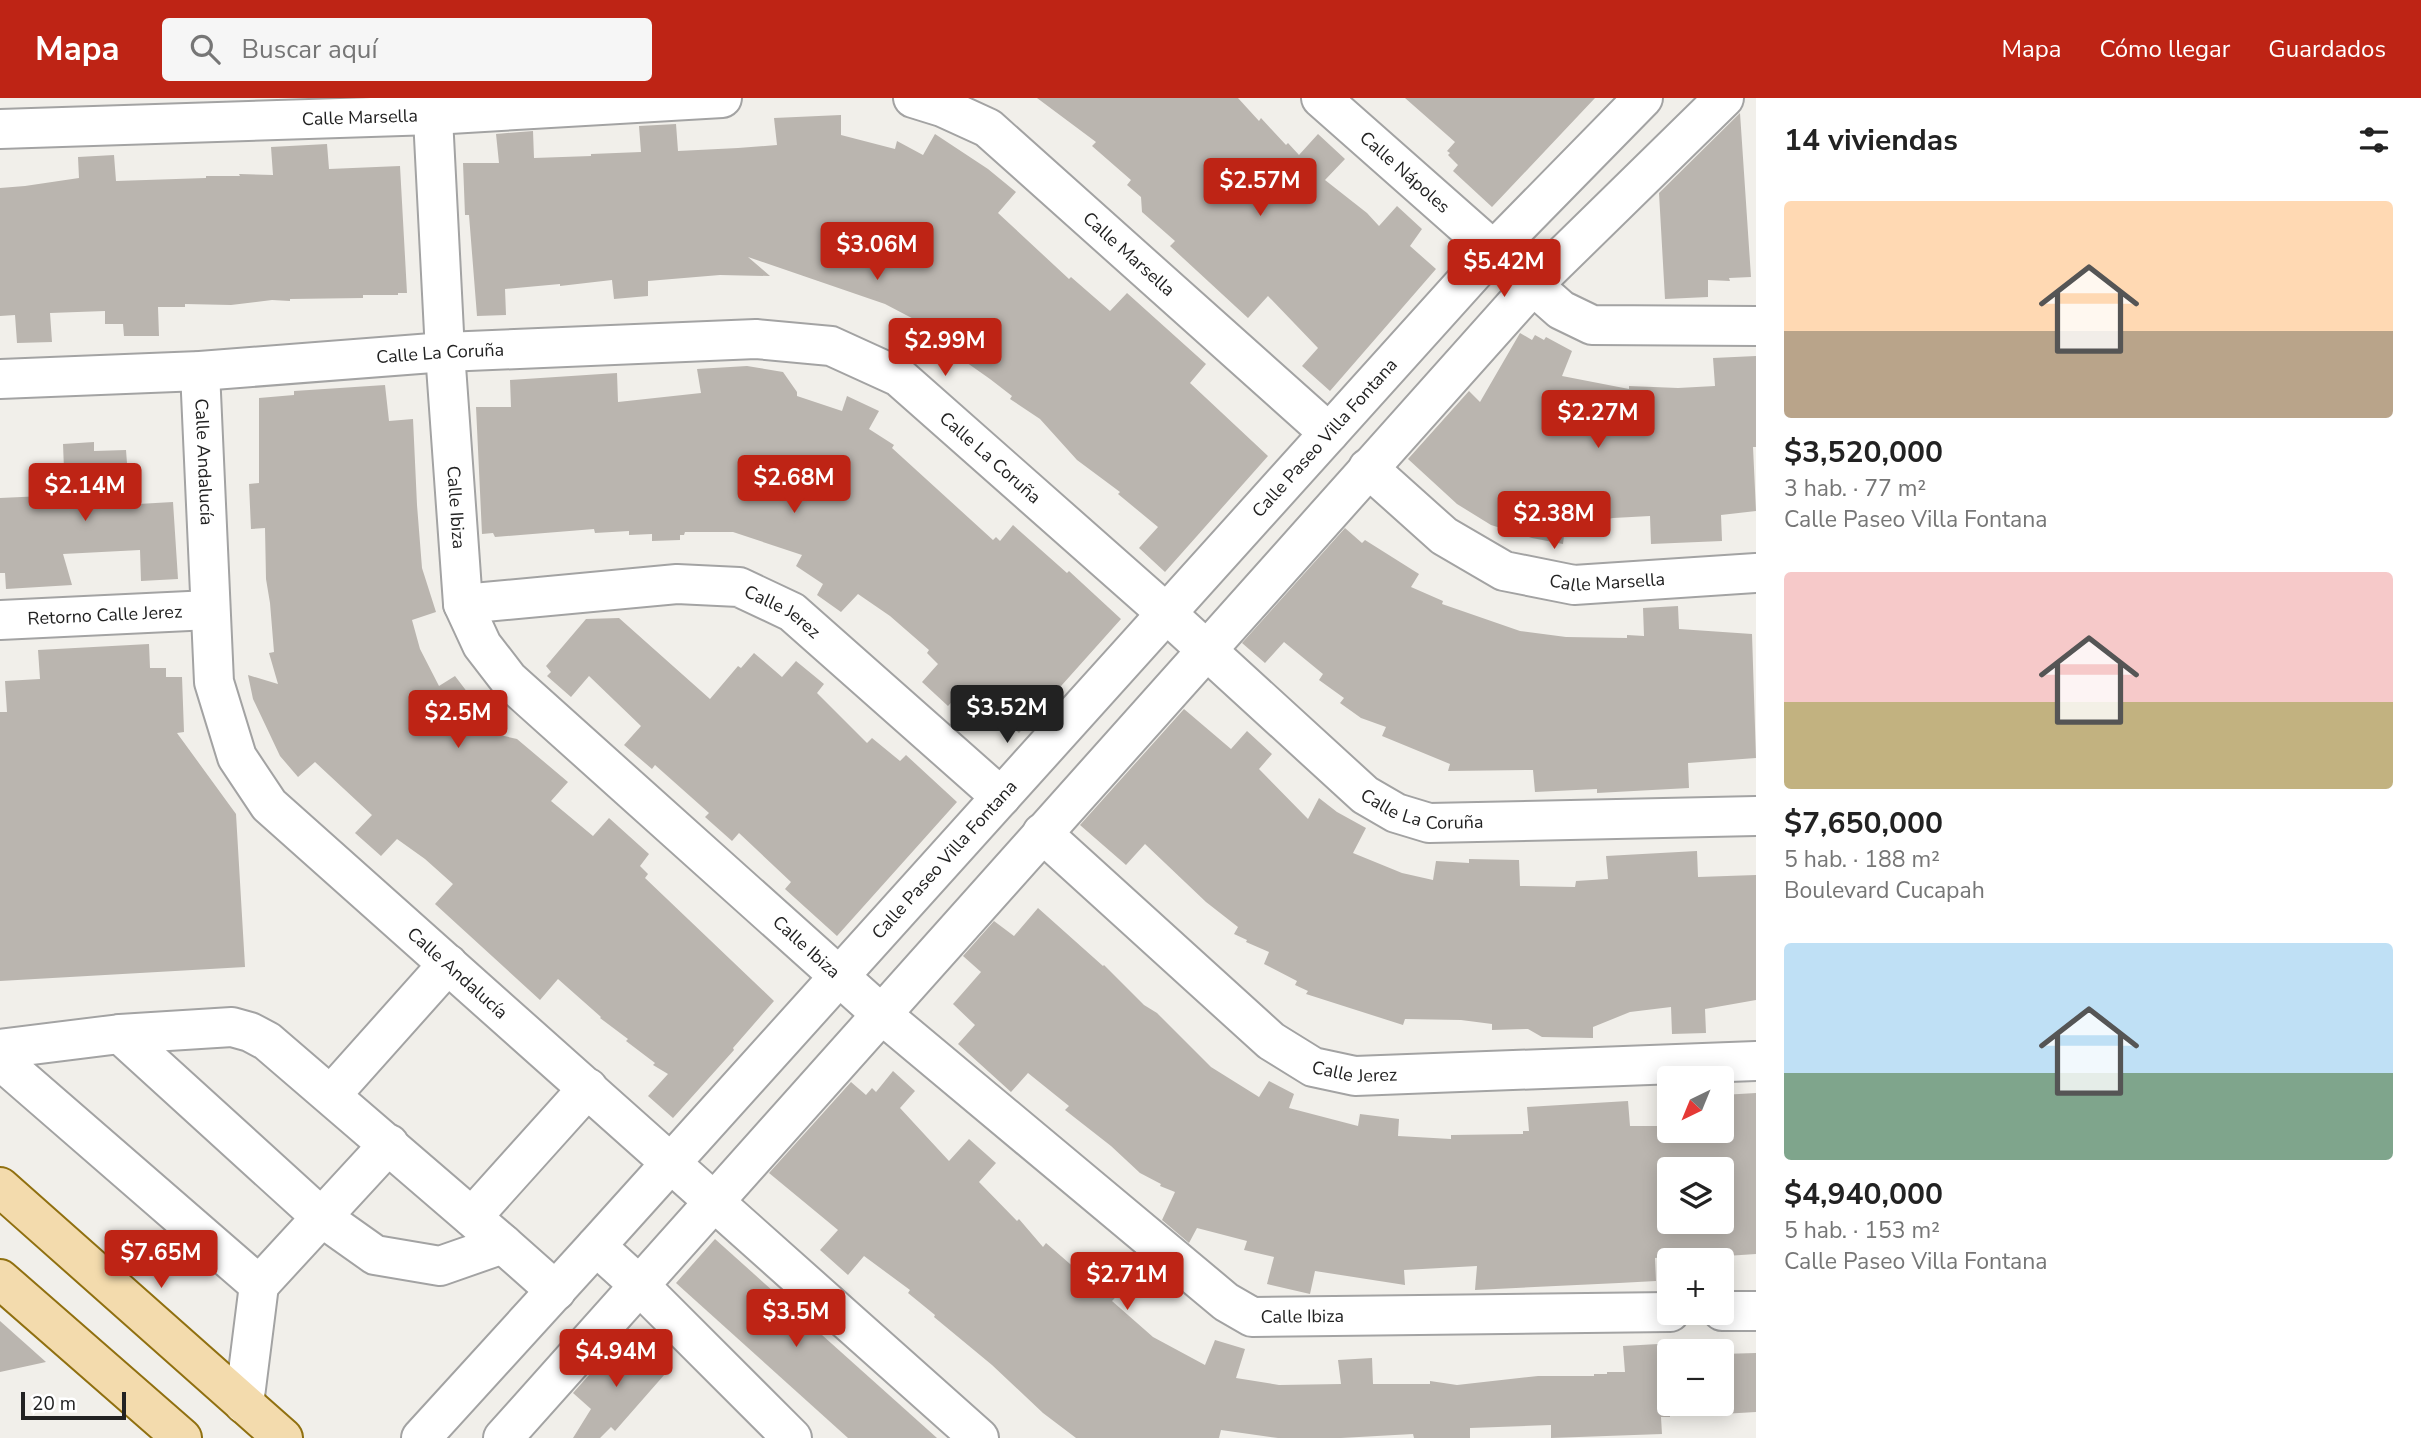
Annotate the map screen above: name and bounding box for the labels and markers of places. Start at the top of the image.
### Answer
pin: $2.57M [1203,158,1317,218]
pin: $3.06M [820,222,934,282]
pin: $5.42M [1447,240,1561,299]
pin: $2.99M [888,318,1002,378]
pin: $2.27M [1541,390,1655,450]
pin: $2.68M [737,456,851,515]
pin: $2.14M [28,464,142,523]
pin: $2.38M [1497,491,1611,551]
pin: $3.52M [950,686,1064,745]
pin: $2.5M [409,690,507,750]
pin: $7.65M [104,1230,218,1290]
pin: $2.71M [1070,1252,1184,1312]
pin: $3.5M [747,1290,845,1349]
pin: $4.94M [559,1330,673,1389]

